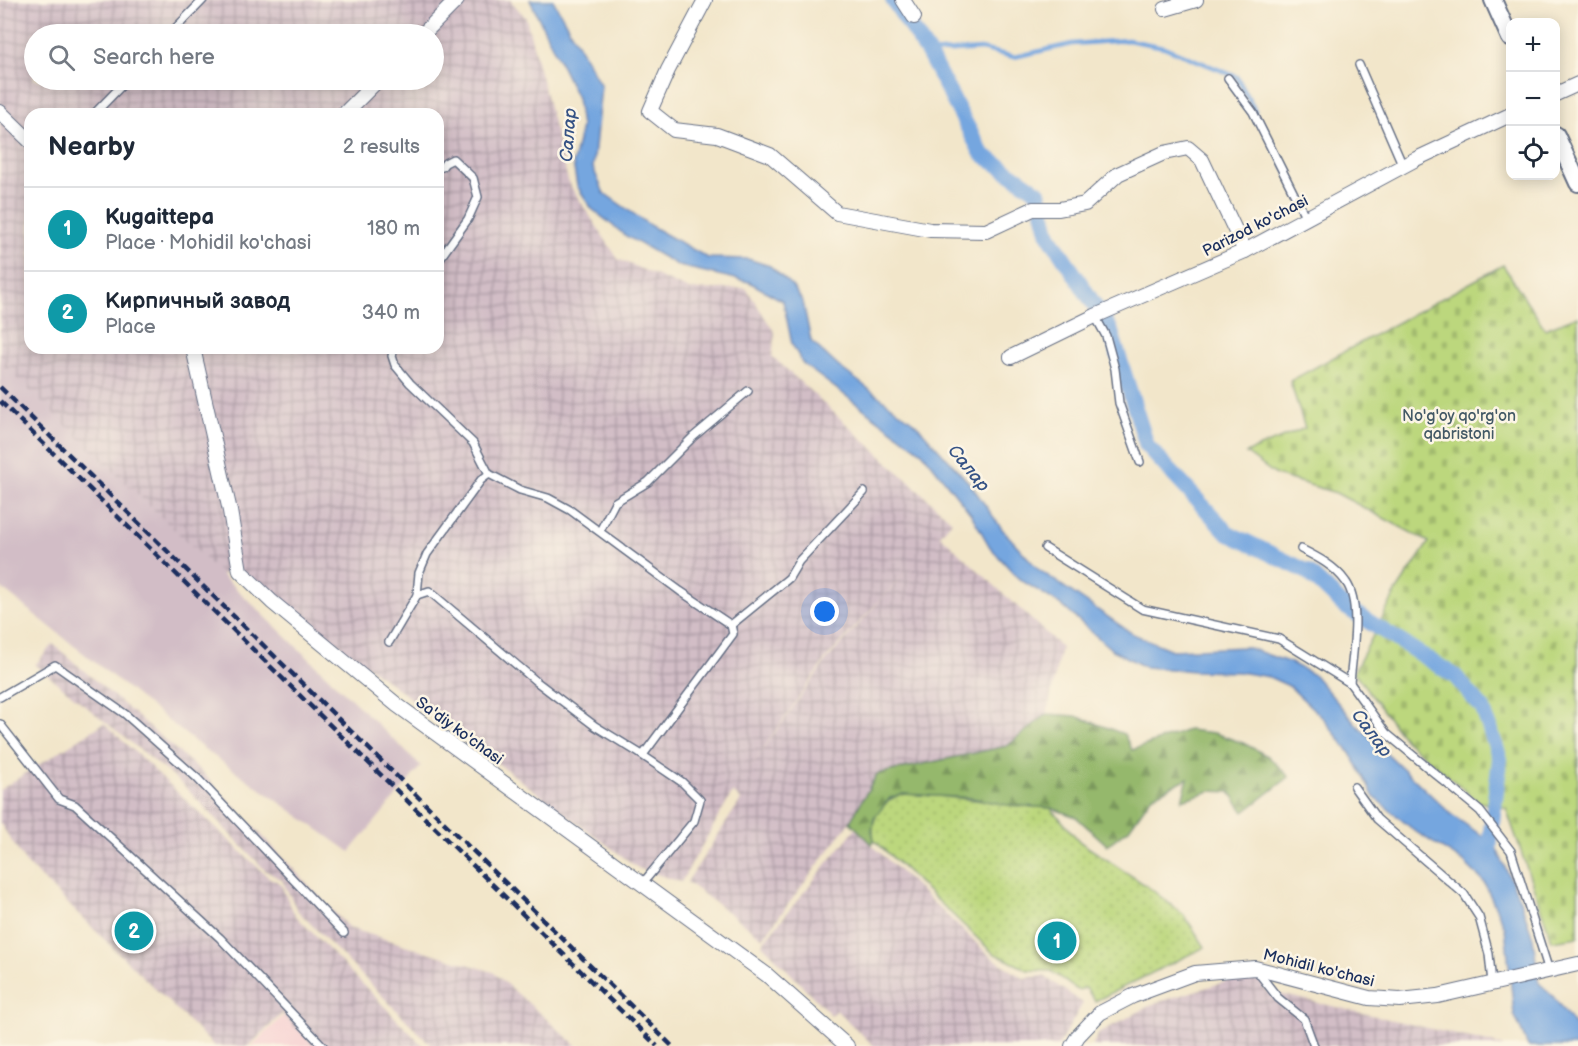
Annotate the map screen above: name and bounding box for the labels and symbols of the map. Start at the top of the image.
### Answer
water label: Салар [556,107,581,163]
street label: Parizod ko'chasi [1200,192,1312,261]
park label: No'g'oy qo'rg'on qabristoni [1402,407,1516,444]
water label: Салар [943,441,994,496]
your location [810,597,839,626]
street label: Sa'diy ko'chasi [412,693,507,769]
water label: Салар [1347,705,1396,761]
pin: 2 [114,908,154,954]
pin: 1 [1038,918,1076,964]
street label: Mohidil ko'chasi [1261,945,1376,991]

